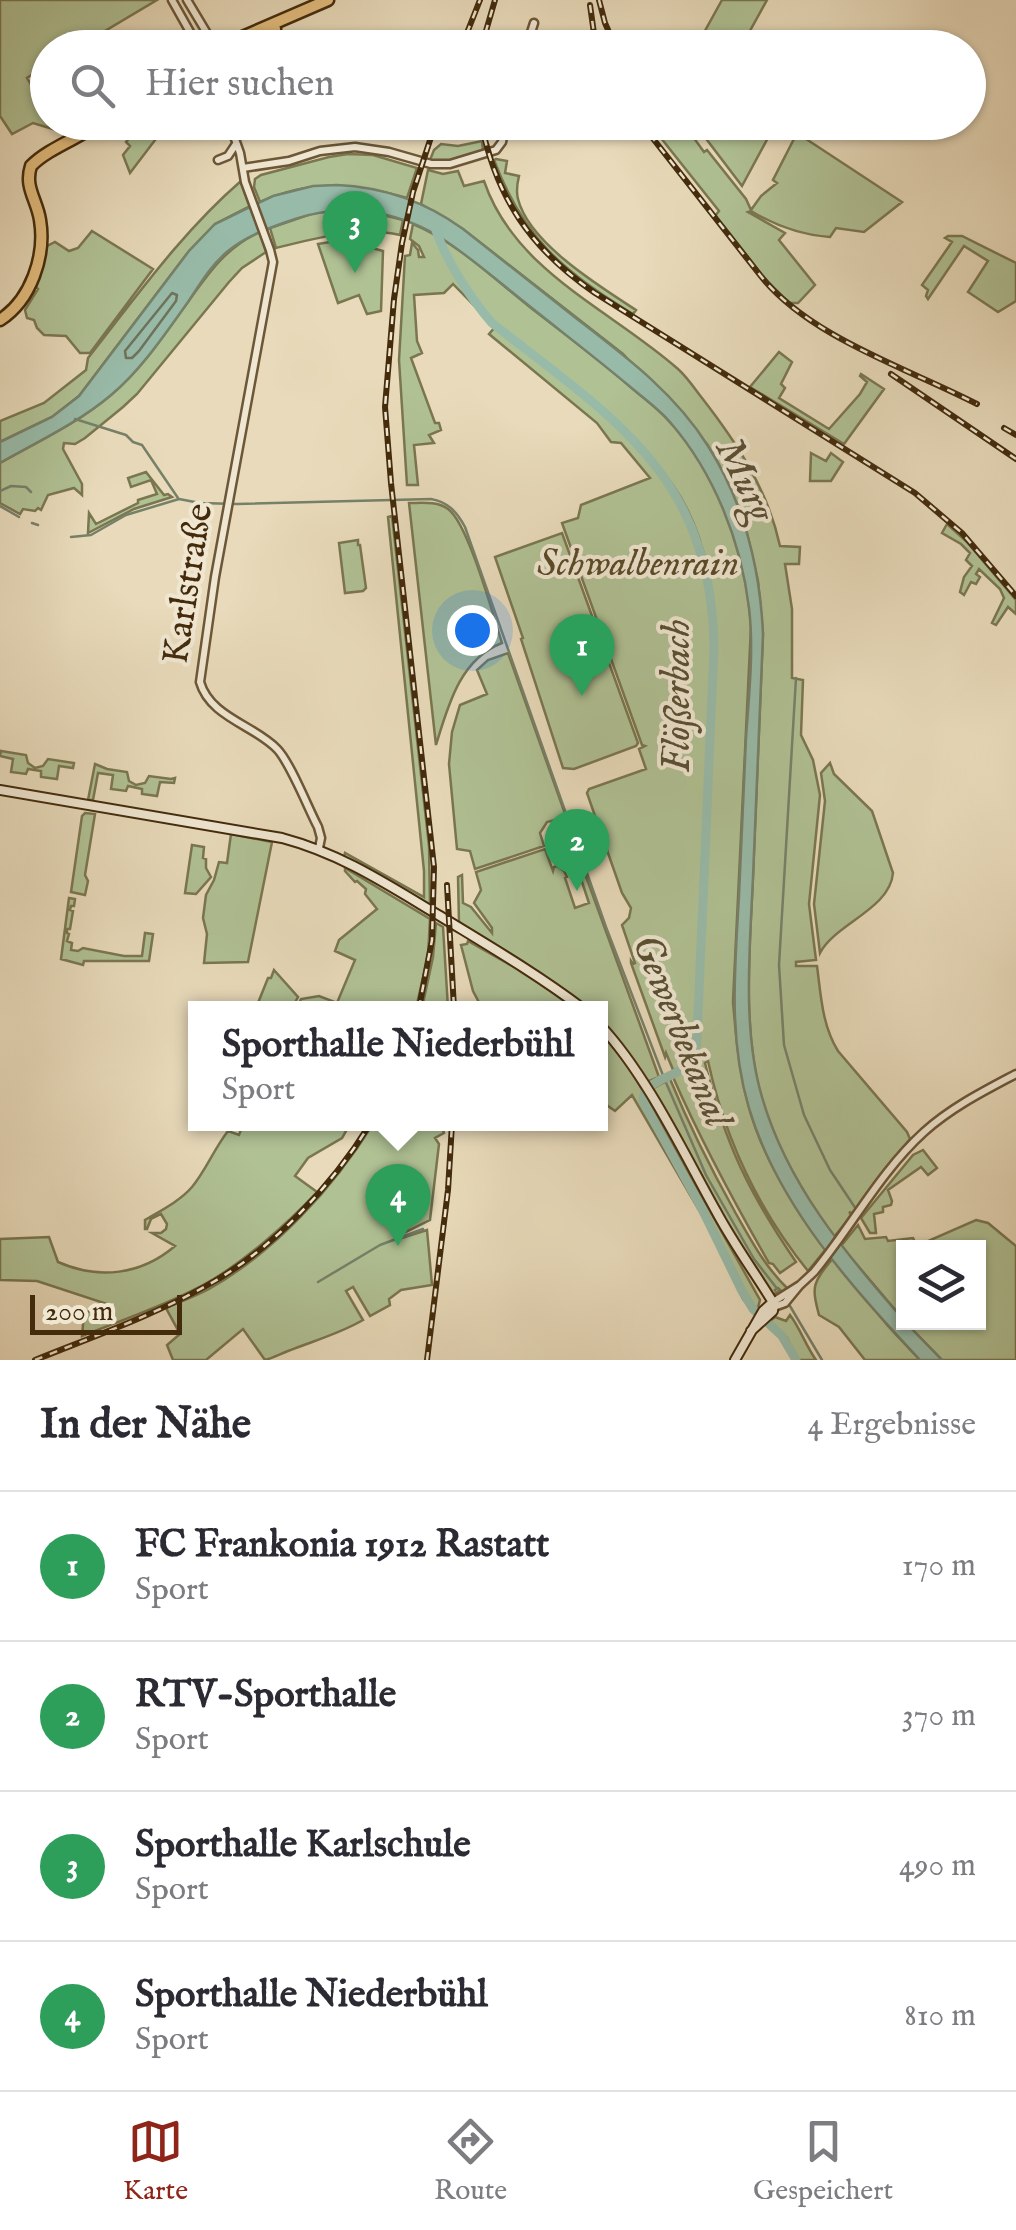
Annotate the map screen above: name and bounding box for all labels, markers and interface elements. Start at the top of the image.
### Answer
search box [30,30,986,140]
icon: search [65,58,120,113]
text: Hier suchen [145,61,335,109]
pin: 3 [322,190,388,273]
water label: Murg [702,430,787,532]
street label: Karlstraße [153,500,225,668]
park label: Schwalbenrain [537,541,739,589]
your location [447,605,498,656]
pin: 1 [550,614,614,696]
water label: Flößerbach [653,619,704,773]
pin: 2 [544,808,610,891]
water label: Gewerbekanal [618,927,743,1138]
popup [188,1001,608,1131]
text: Sporthalle Niederbühl [222,1022,574,1070]
text: Sport [222,1070,295,1111]
pin: 4 [366,1164,430,1246]
map controls [896,1240,986,1330]
button: layers [896,1240,986,1330]
scale bar [30,1290,182,1334]
text: 200 m [45,1295,113,1330]
text: In der Nähe [40,1399,251,1452]
text: 4 Ergebnisse [808,1405,976,1446]
text: FC Frankonia 1912 Rastatt [135,1522,549,1570]
text: 1 [67,1546,78,1587]
text: 170 m [902,1546,976,1587]
text: Sport [135,1570,209,1611]
text: RTV-Sporthalle [135,1672,396,1720]
text: 2 [65,1696,80,1737]
text: 370 m [902,1696,976,1737]
text: Sport [135,1720,209,1761]
text: Sporthalle Karlschule [135,1822,471,1870]
text: 3 [67,1846,78,1887]
text: 490 m [899,1846,976,1887]
text: Sport [135,1870,209,1911]
text: Sporthalle Niederbühl [135,1972,488,2020]
text: 4 [65,1996,80,2037]
text: 810 m [904,1996,976,2037]
text: Sport [135,2020,209,2061]
tab: Karte [123,2114,188,2209]
tab: Route [434,2114,507,2209]
tab: Gespeichert [753,2114,893,2209]

